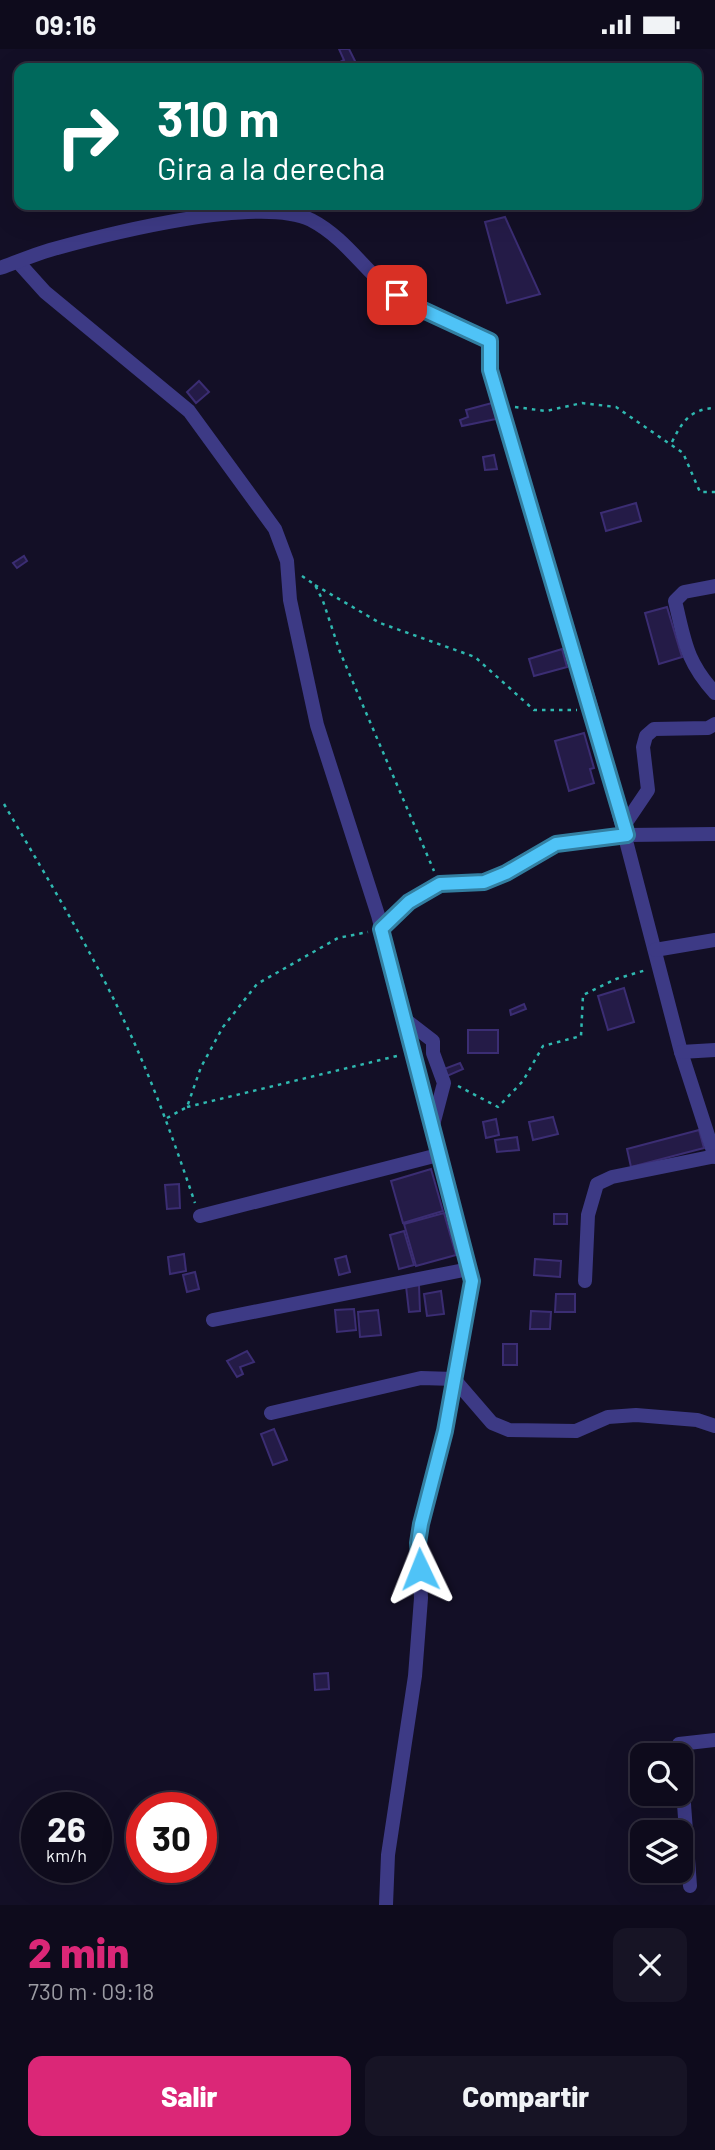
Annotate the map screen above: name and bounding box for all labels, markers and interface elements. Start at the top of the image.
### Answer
text: 09:16 [35,9,96,40]
text: 310 m [157,88,279,147]
icon: right [42,91,133,182]
text: Gira a la derecha [157,148,385,186]
pin [367,265,427,325]
icon: arrive [378,276,416,314]
position arrow [383,1532,457,1606]
map controls [630,1743,693,1883]
button: search [630,1743,693,1806]
speed limit sign: 30 [126,1792,217,1883]
text: 26 [47,1807,86,1849]
button: layers [630,1820,693,1883]
text: km/h [46,1844,87,1866]
text: 2 min [28,1926,129,1976]
button: close [613,1928,687,2002]
text: 730 m · 09:18 [28,1977,154,2005]
button: Salir [28,2056,351,2136]
button: Compartir [365,2056,687,2136]

